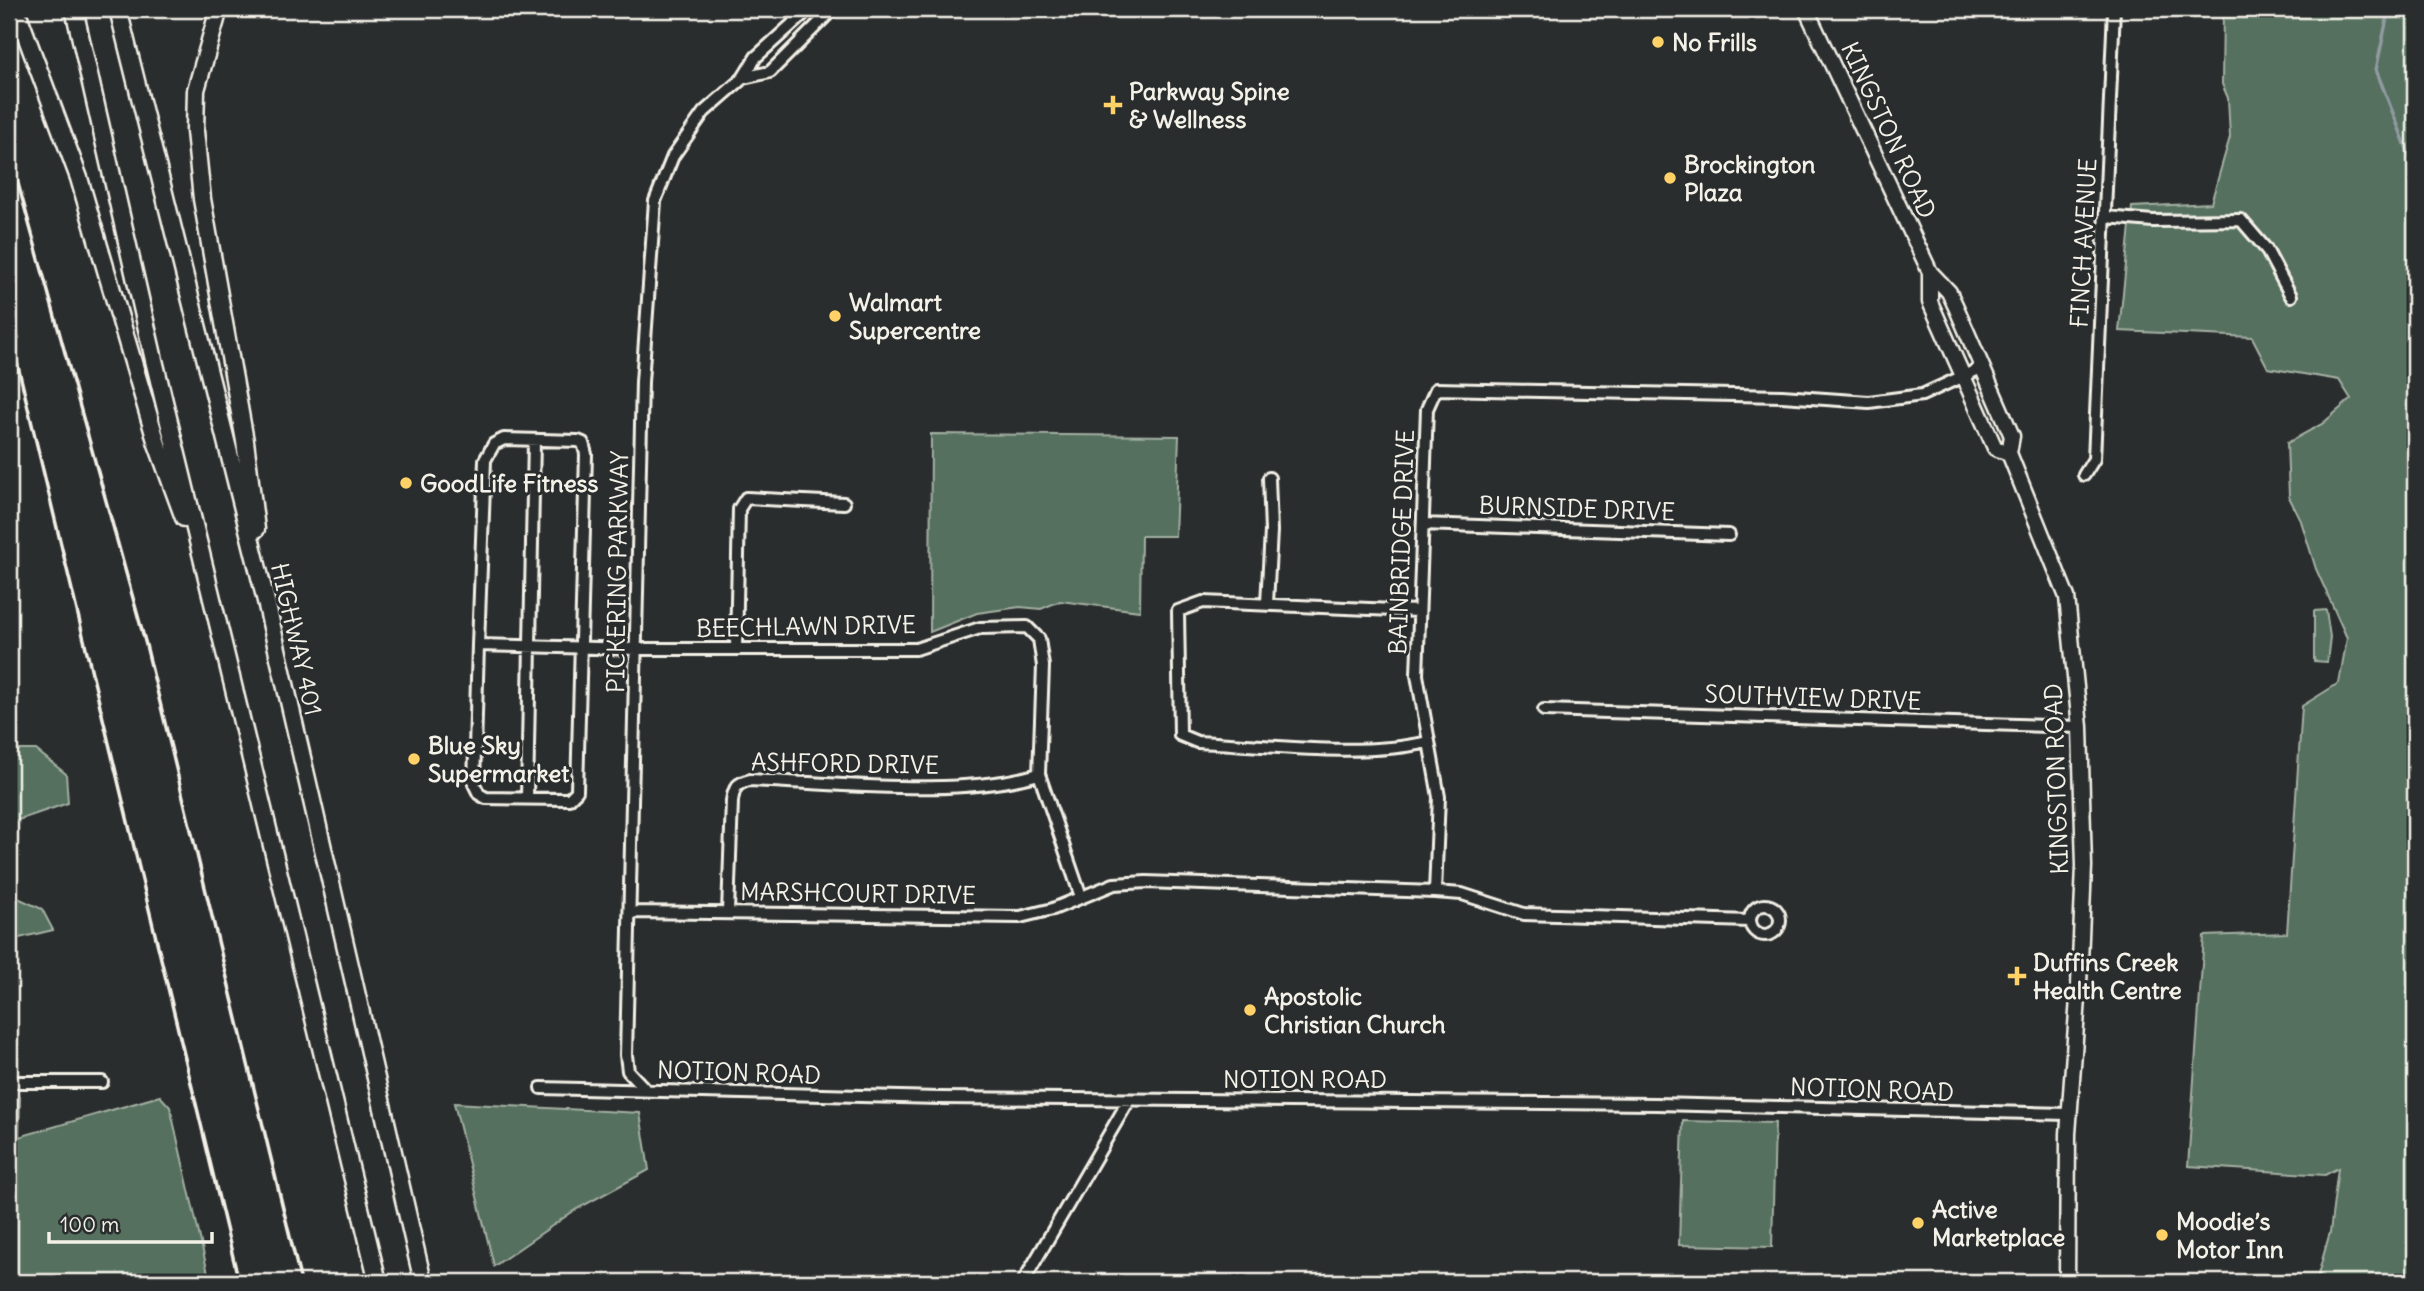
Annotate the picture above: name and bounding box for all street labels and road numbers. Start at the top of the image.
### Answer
street label: KINGSTON ROAD [1835,37,1943,223]
street label: FINCH AVENUE [2064,157,2102,329]
street label: BAINBRIDGE DRIVE [1382,429,1420,655]
street label: PICKERING PARKWAY [600,451,634,693]
street label: BURNSIDE DRIVE [1478,490,1676,526]
street label: HIGHWAY 401 [265,560,329,718]
street label: BEECHLAWN DRIVE [696,609,916,643]
street label: SOUTHVIEW DRIVE [1704,678,1922,716]
street label: KINGSTON ROAD [2038,683,2074,875]
street label: ASHFORD DRIVE [751,746,939,780]
street label: MARSHCOURT DRIVE [740,876,976,910]
street label: NOTION ROAD [656,1054,822,1090]
street label: NOTION ROAD [1223,1064,1387,1094]
street label: NOTION ROAD [1789,1071,1955,1107]

